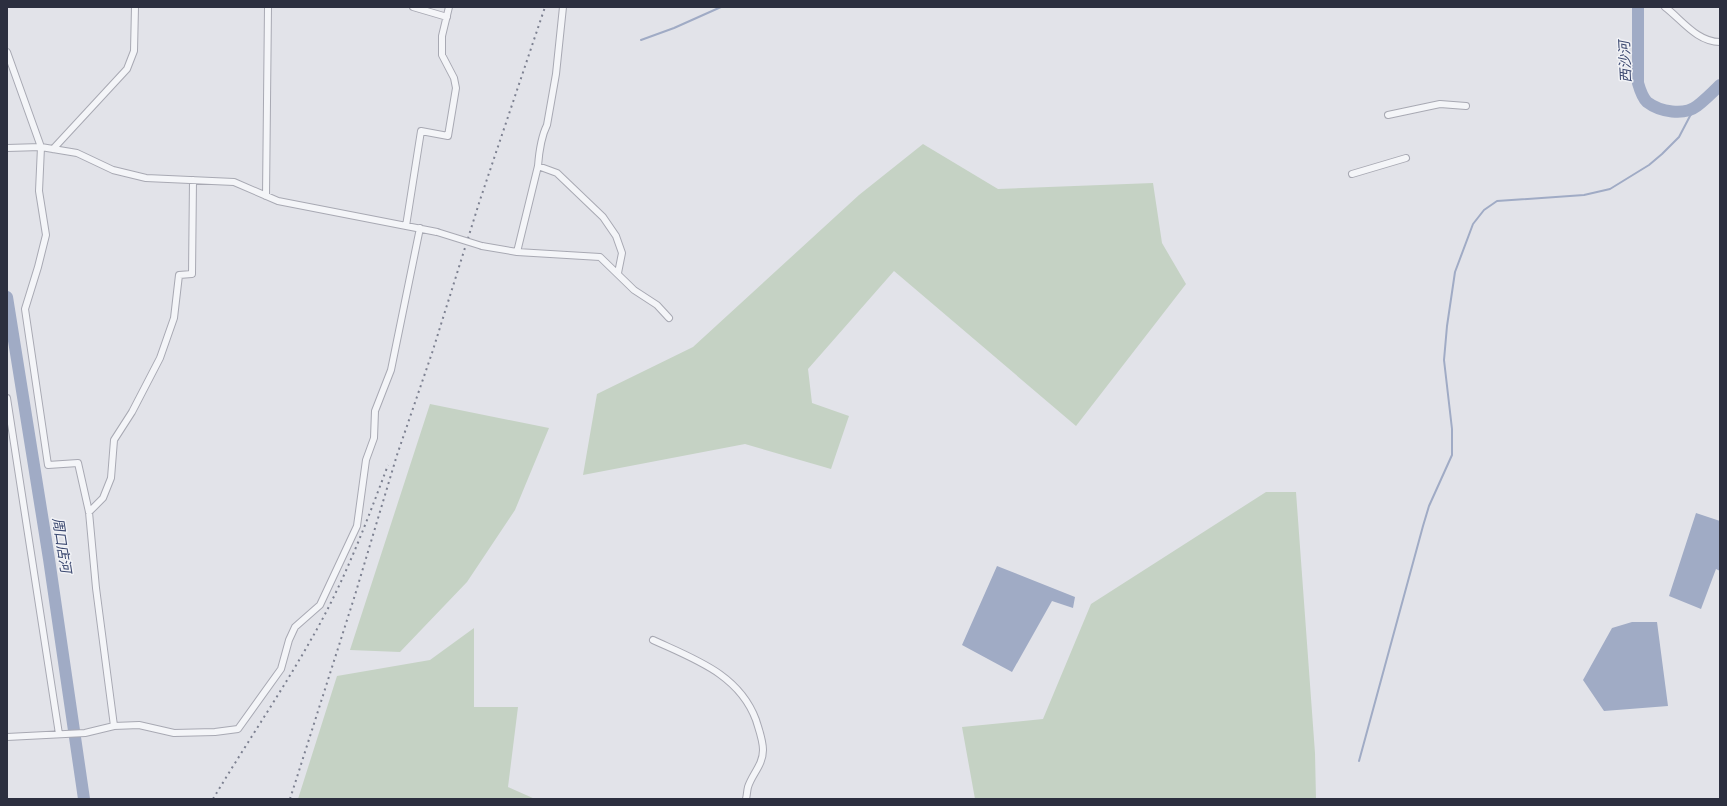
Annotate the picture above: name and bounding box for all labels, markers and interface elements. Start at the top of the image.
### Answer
water label: 西沙河 [1615,38,1635,83]
water label: 周口店河 [49,516,76,577]

